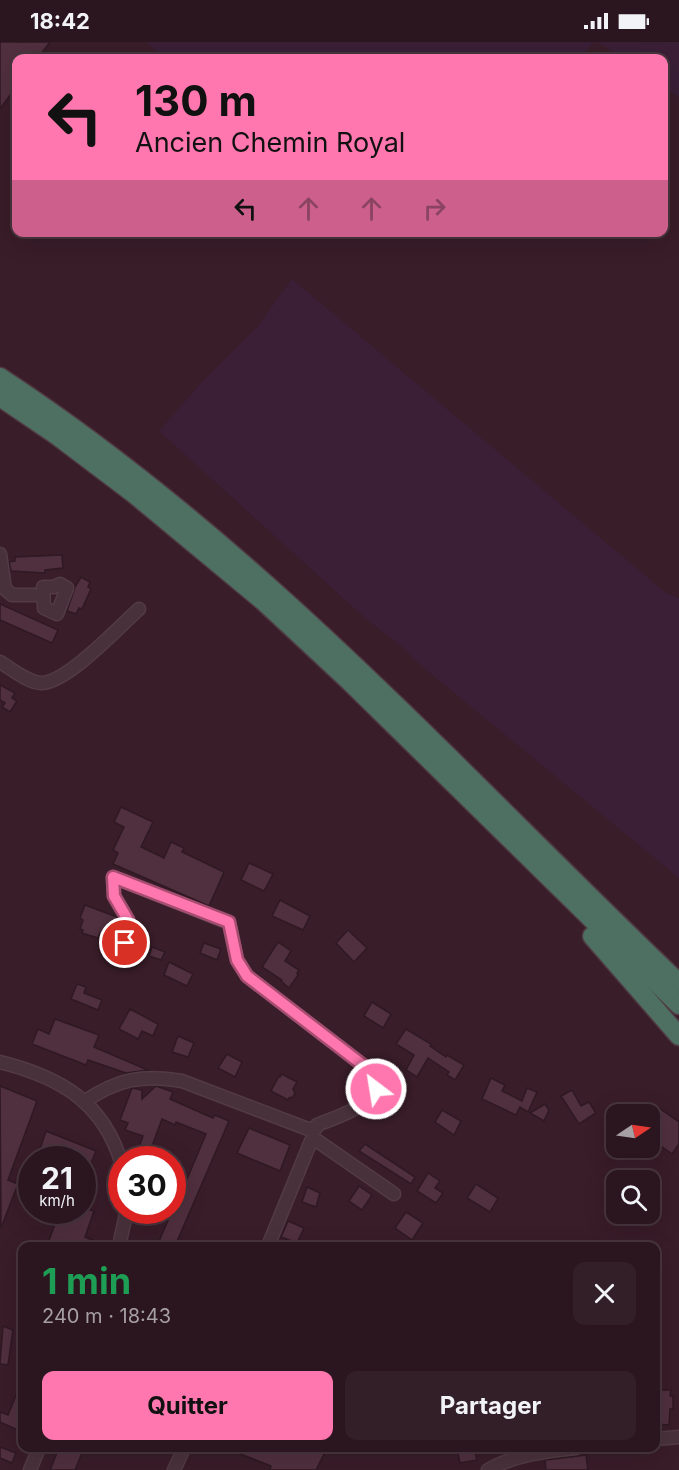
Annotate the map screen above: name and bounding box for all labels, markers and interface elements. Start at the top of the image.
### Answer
text: 18:42 [30,8,90,34]
text: 130 m [135,75,257,126]
icon: left [36,78,114,156]
text: Ancien Chemin Royal [135,126,405,159]
icon: left [229,192,262,225]
icon: ahead [292,192,325,225]
icon: ahead [355,192,388,225]
icon: right [418,192,451,225]
pin [99,917,150,968]
icon: arrive [108,926,141,959]
position arrow [344,1057,408,1121]
north arrow [606,1104,660,1158]
map controls [606,1104,660,1224]
speed limit sign: 30 [108,1146,186,1224]
text: 21 [41,1160,73,1196]
button: search [606,1170,660,1224]
text: km/h [39,1191,75,1210]
text: 1 min [42,1259,131,1303]
button: close [573,1262,636,1325]
text: 240 m · 18:43 [42,1304,171,1328]
button: Quitter [42,1371,333,1440]
button: Partager [345,1371,636,1440]

